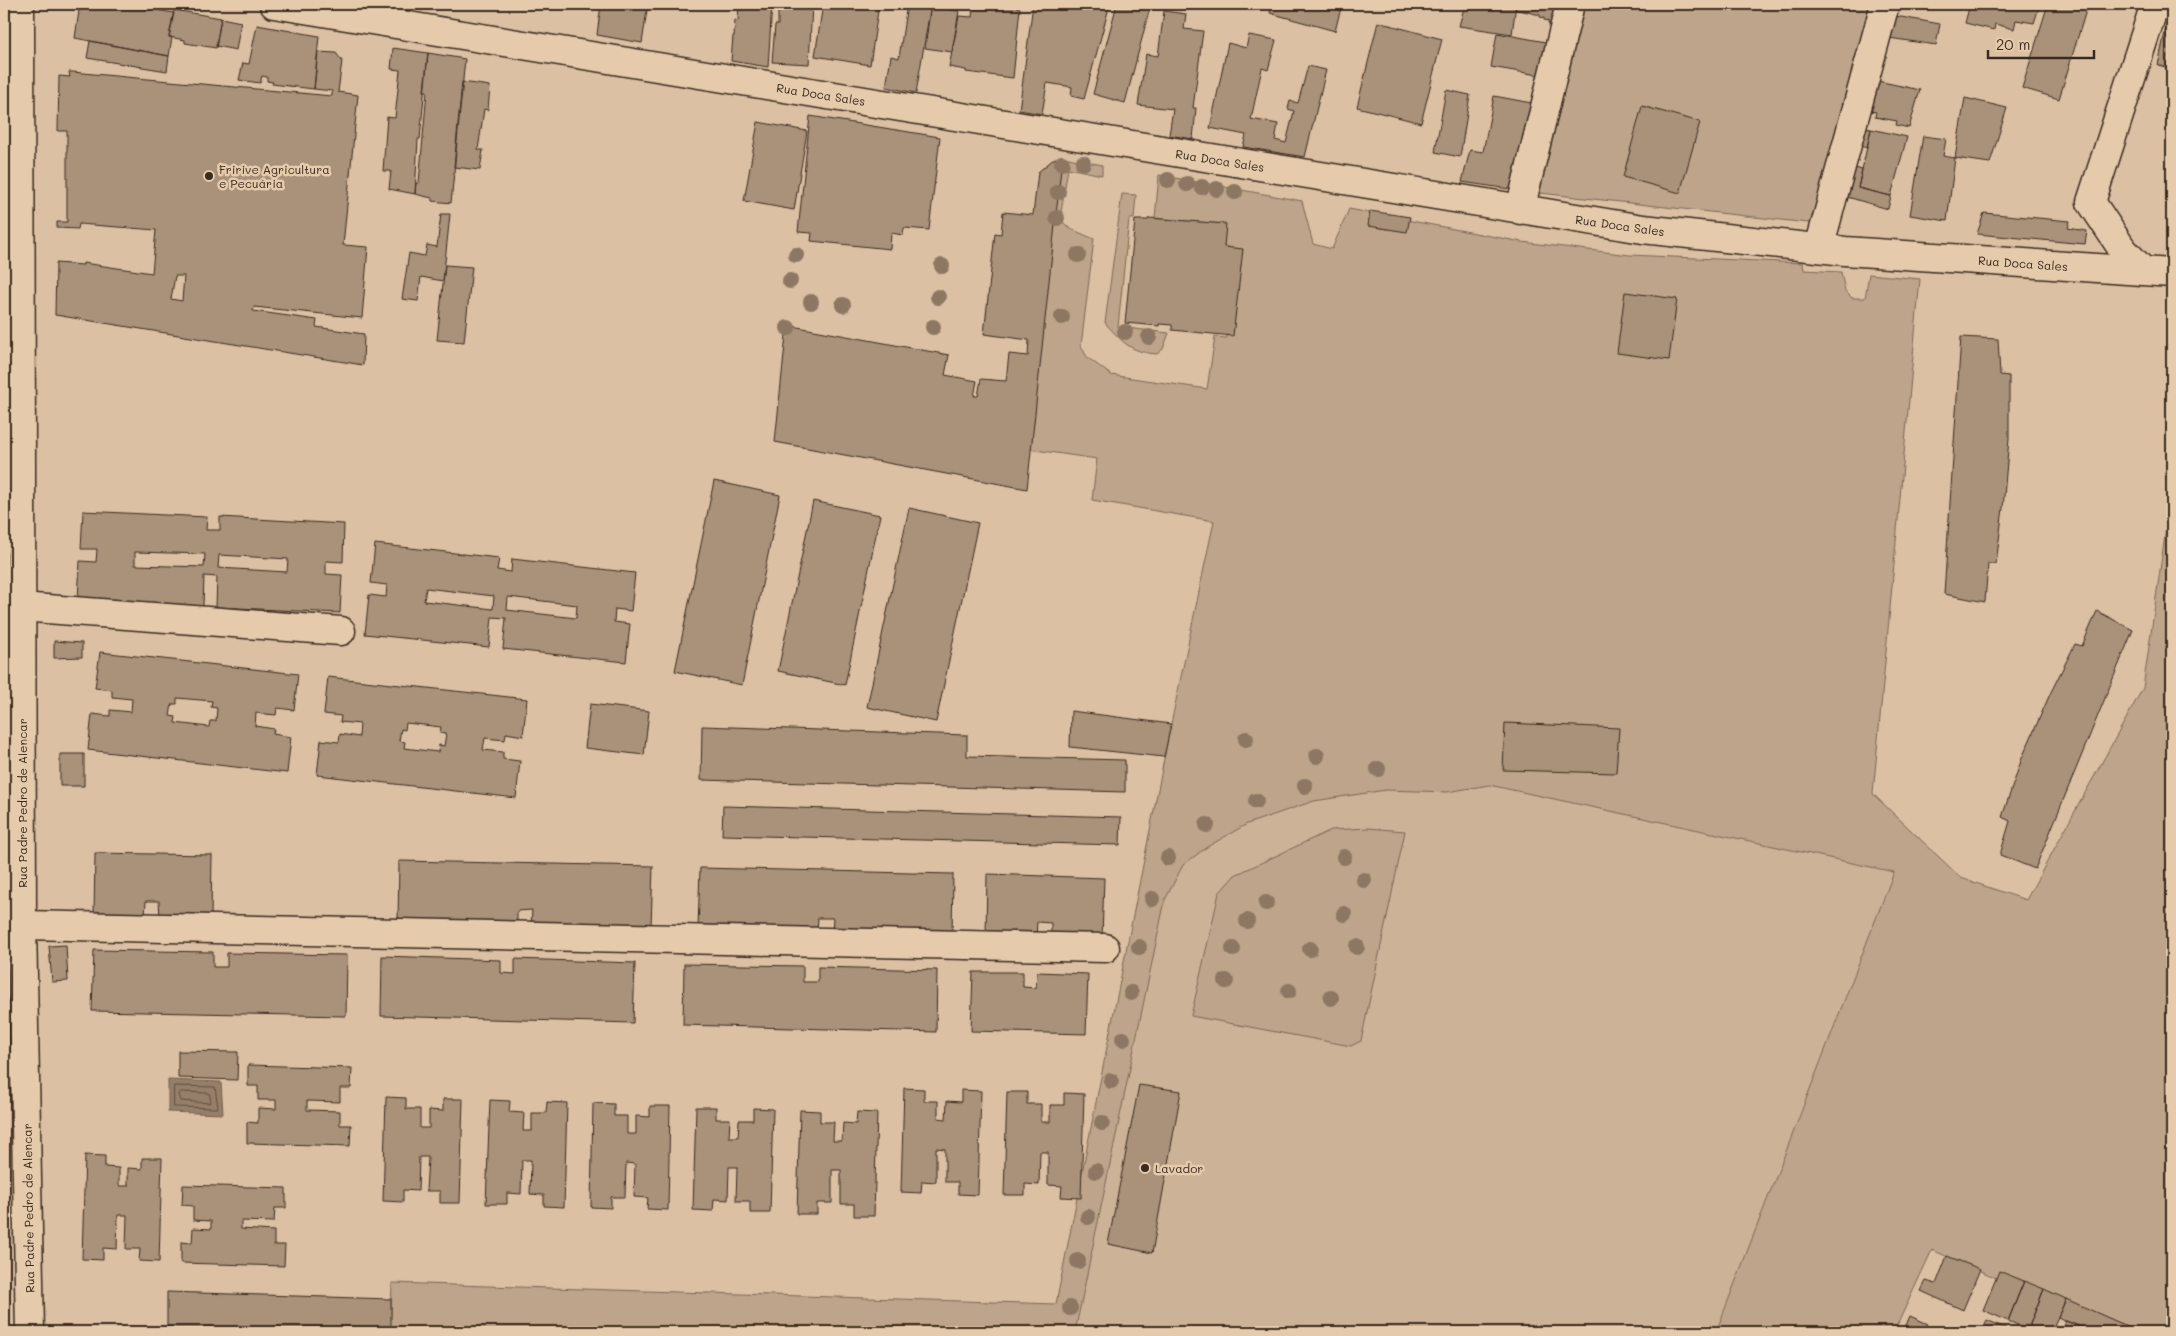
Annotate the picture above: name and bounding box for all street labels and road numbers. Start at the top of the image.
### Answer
street label: Rua Doca Sales [775,79,867,109]
street label: Rua Doca Sales [1174,145,1266,175]
street label: Rua Doca Sales [1574,211,1666,239]
street label: Rua Doca Sales [1978,252,2069,274]
street label: Rua Padre Pedro de Alencar [14,718,30,888]
street label: Rua Padre Pedro de Alencar [19,1123,37,1293]

